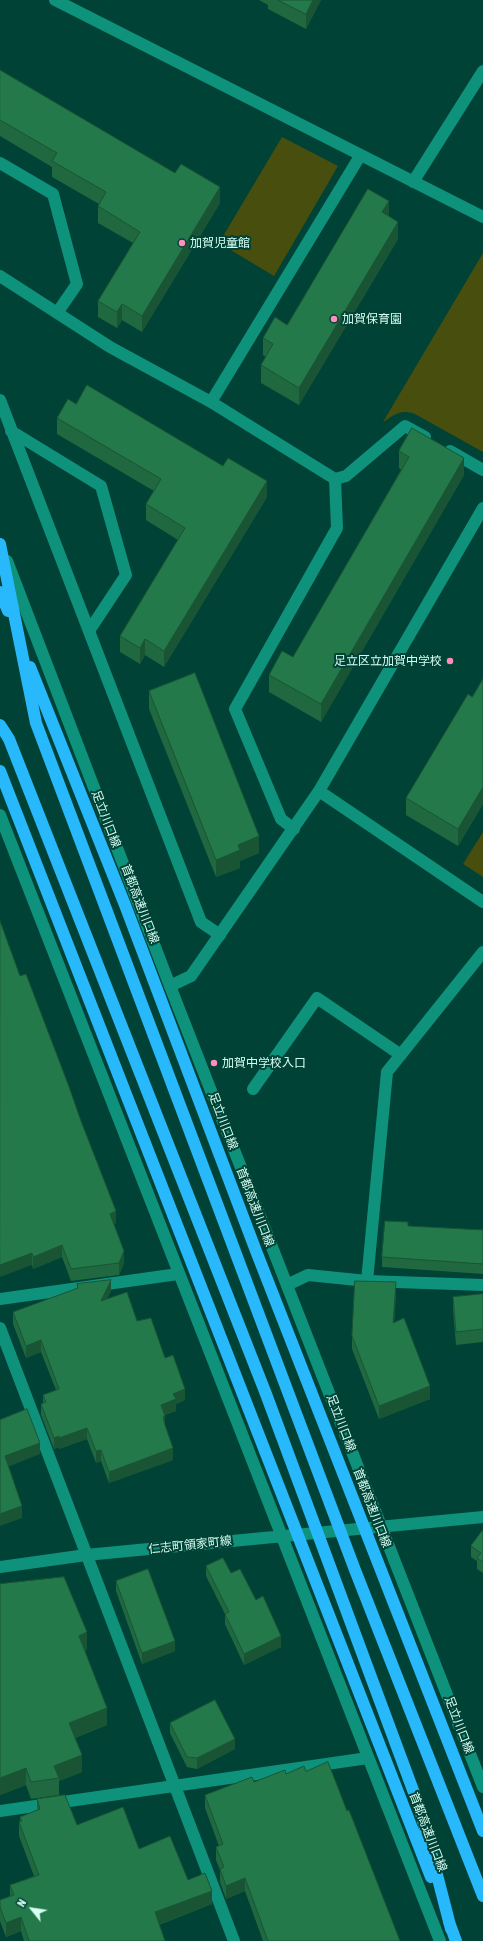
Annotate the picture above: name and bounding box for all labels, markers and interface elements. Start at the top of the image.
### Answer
place label: 加賀児童館 [190,236,250,250]
marker: 加賀児童館 [177,238,187,248]
place label: 加賀保育園 [342,312,402,326]
marker: 加賀保育園 [329,314,339,324]
place label: 足立区立加賀中学校 [334,654,442,668]
marker: 足立区立加賀中学校 [445,656,455,666]
street label: 足立川口線 [89,788,123,850]
street label: 首都高速川口線 [118,862,162,946]
place label: 加賀中学校入口 [222,1056,306,1070]
marker: 加賀中学校入口 [209,1058,219,1068]
street label: 足立川口線 [206,1090,240,1152]
street label: 首都高速川口線 [233,1165,277,1249]
street label: 足立川口線 [324,1392,358,1454]
street label: 首都高速川口線 [350,1466,394,1550]
street label: 仁志町領家町線 [147,1533,233,1557]
street label: 足立川口線 [442,1694,476,1756]
street label: 首都高速川口線 [406,1790,450,1874]
north arrow [12,1889,52,1929]
text: N [15,1897,28,1909]

